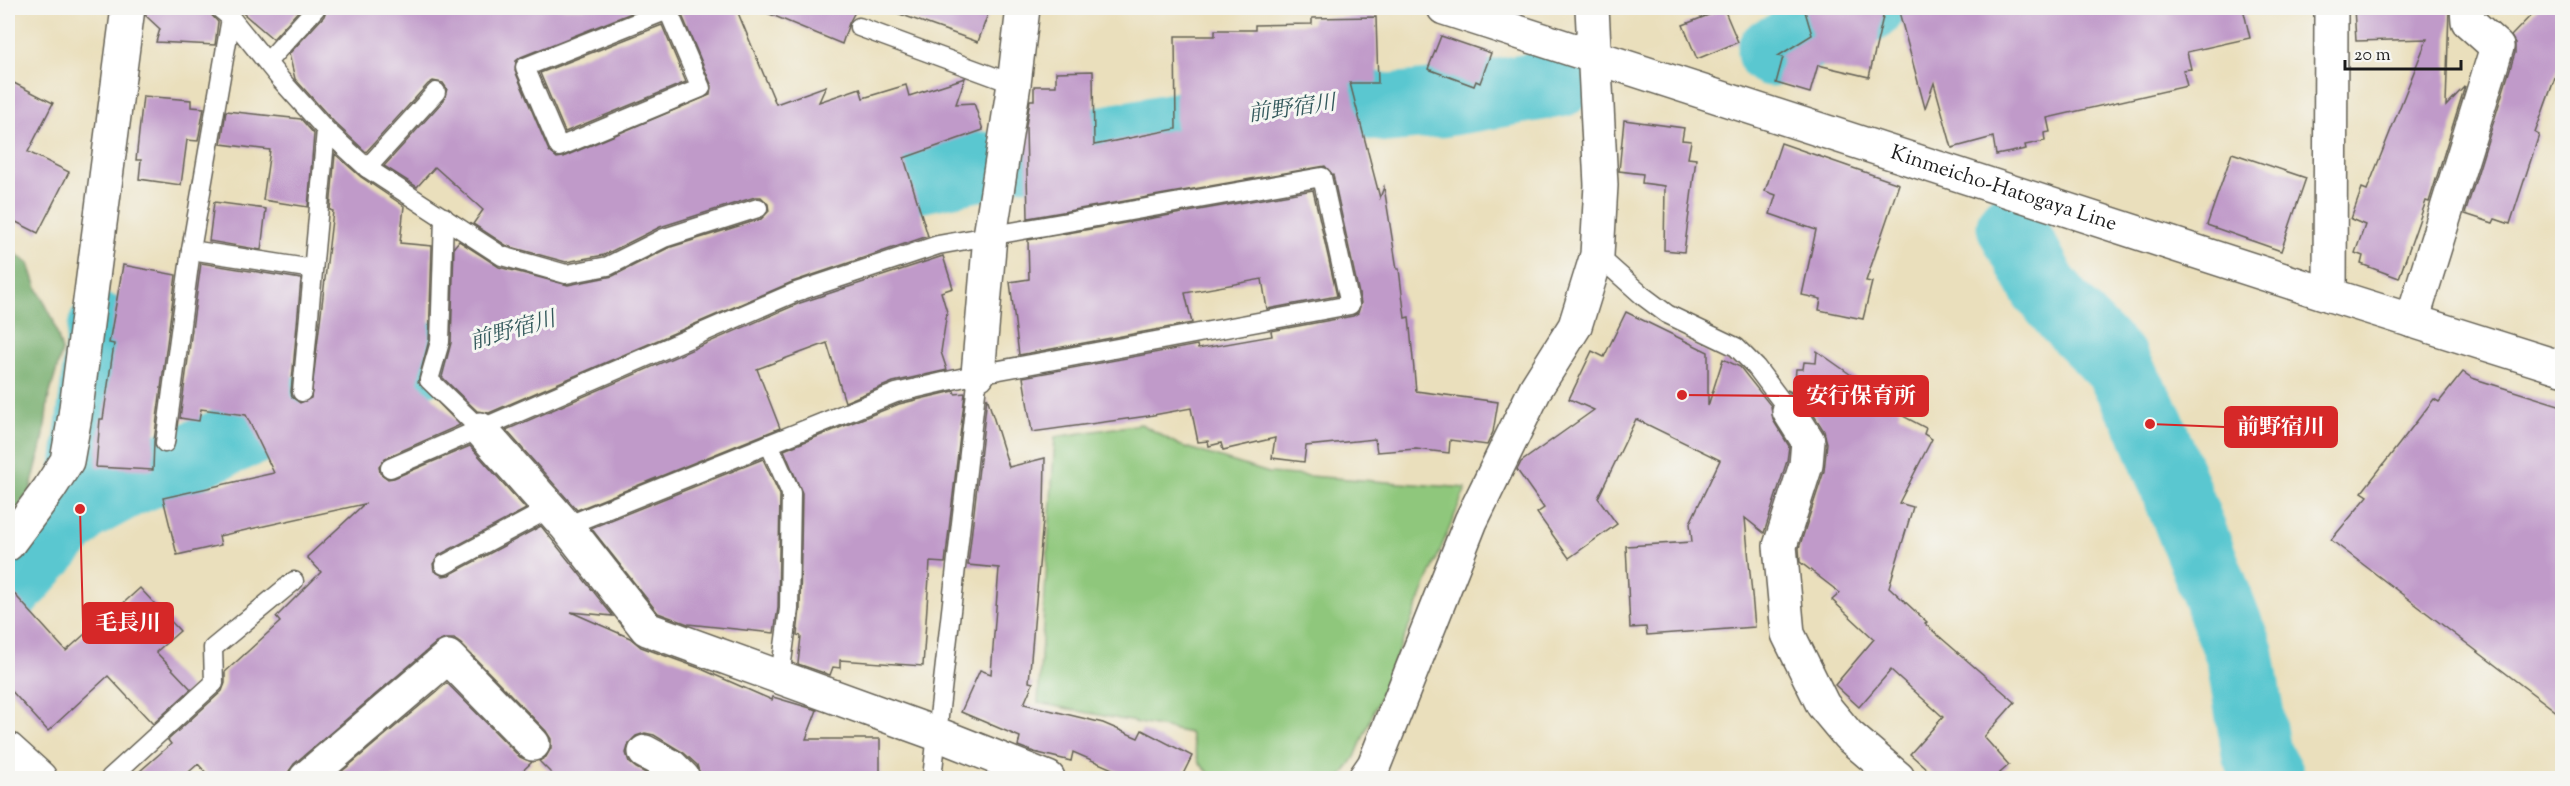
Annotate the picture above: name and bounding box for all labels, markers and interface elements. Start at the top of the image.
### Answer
scale bar [2345,33,2460,71]
text: 20 m [2354,43,2391,69]
water label: 前野宿川 [1246,88,1340,132]
street label: Kinmeicho-Hatogaya Line [1886,139,2120,240]
water label: 前野宿川 [466,304,562,360]
callout: 安行保育所 [1794,376,1928,416]
text: 安行保育所 [1806,382,1916,414]
callout: 前野宿川 [2225,407,2337,447]
text: 前野宿川 [2237,413,2325,445]
callout: 毛長川 [83,603,173,643]
text: 毛長川 [95,609,161,641]

